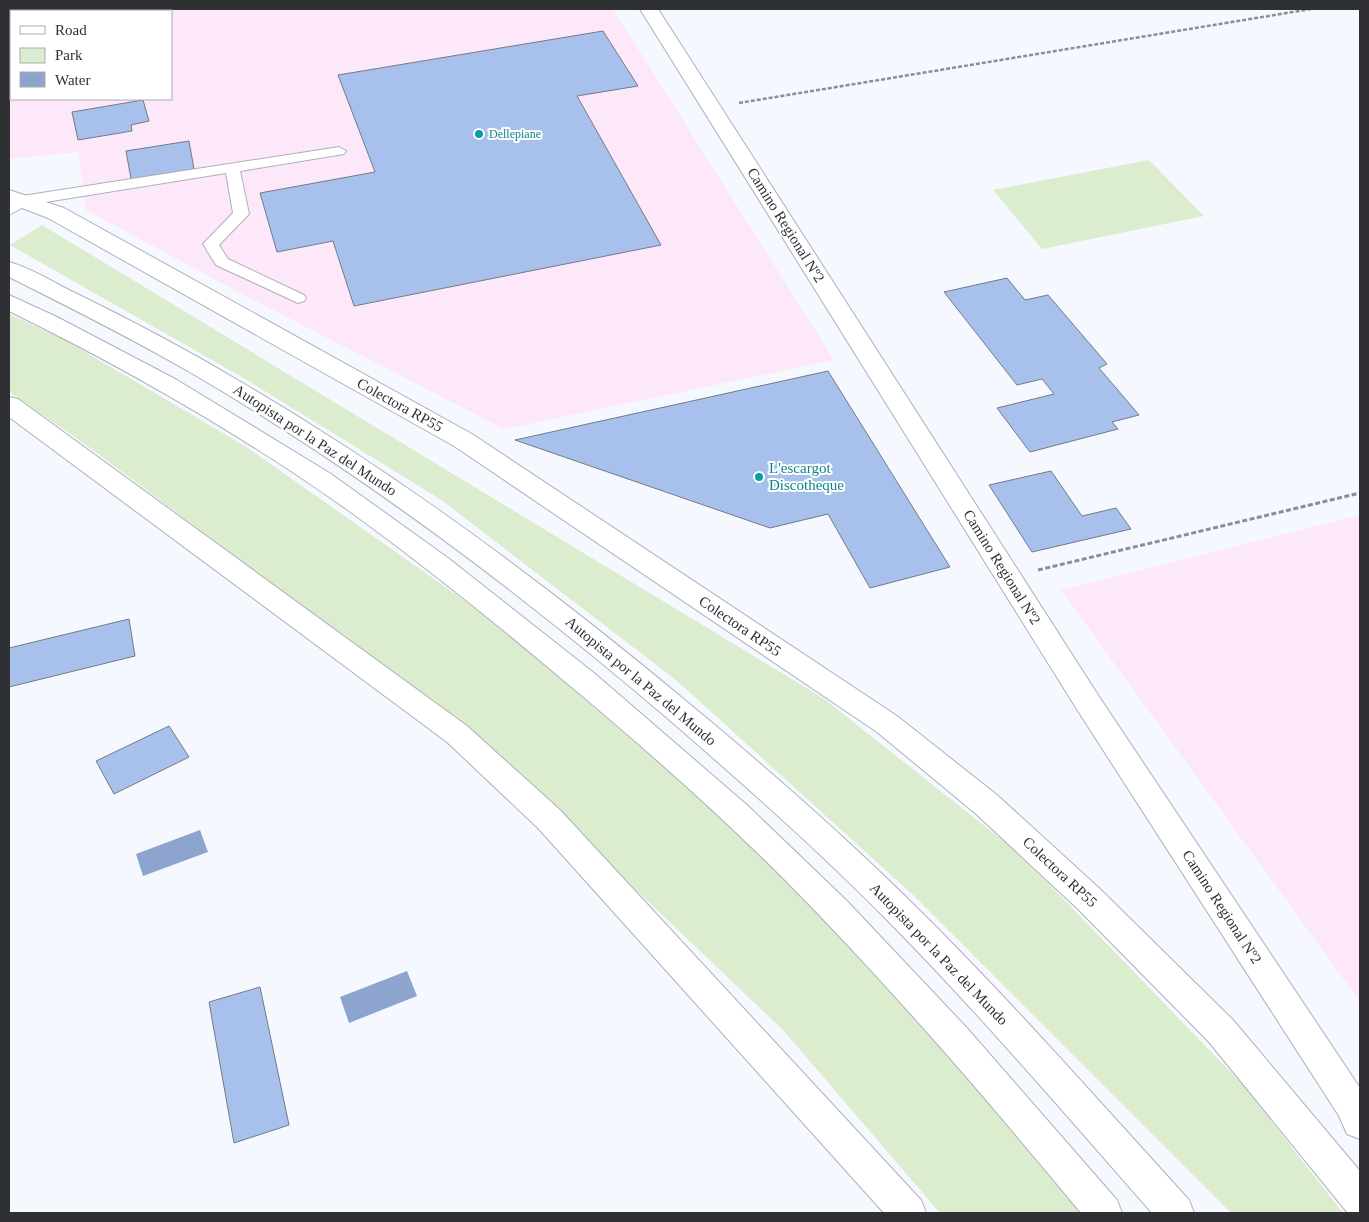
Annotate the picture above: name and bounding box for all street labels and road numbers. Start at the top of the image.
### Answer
street label: Camino Regional Nº2 [744,165,828,285]
street label: Colectora RP55 [354,375,446,435]
street label: Autopista por la Paz del Mundo [230,381,400,499]
street label: Camino Regional Nº2 [960,507,1044,627]
street label: Colectora RP55 [696,593,784,659]
street label: Autopista por la Paz del Mundo [563,613,719,749]
street label: Colectora RP55 [1020,834,1100,910]
street label: Camino Regional Nº2 [1179,847,1265,967]
street label: Autopista por la Paz del Mundo [867,880,1011,1028]

